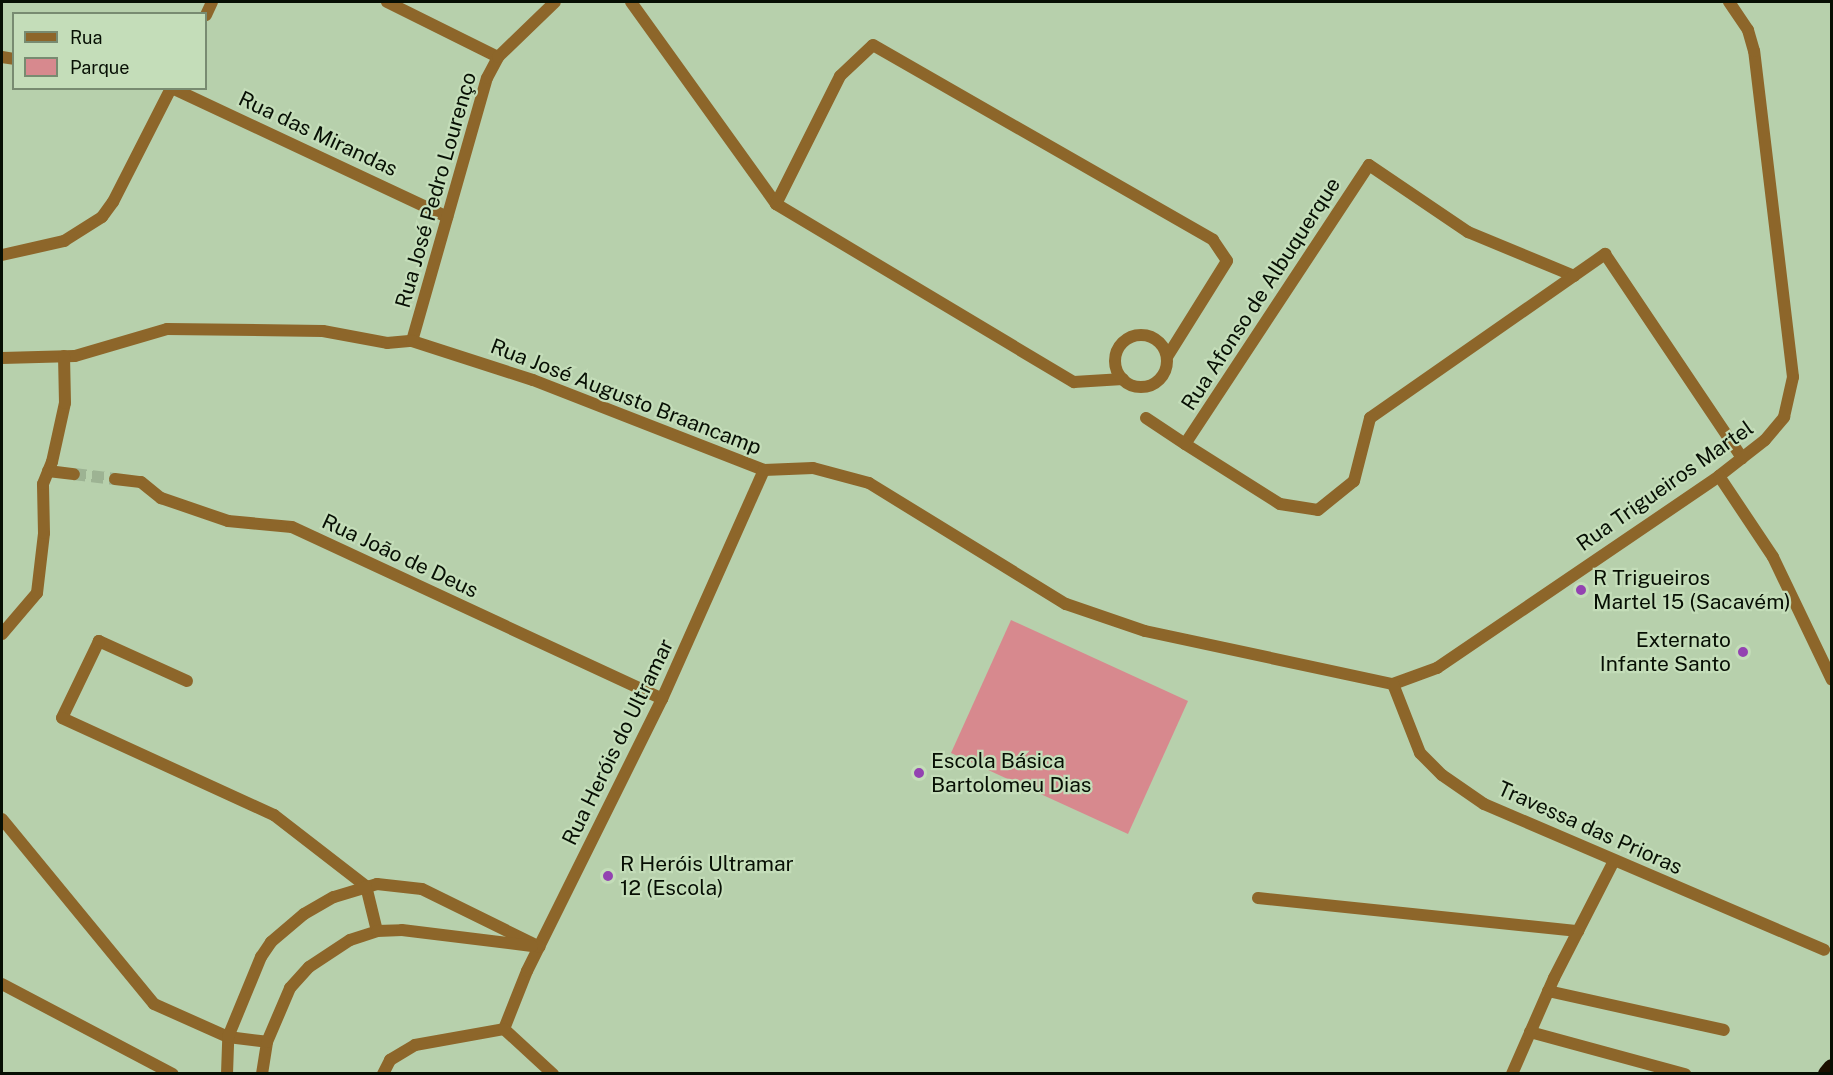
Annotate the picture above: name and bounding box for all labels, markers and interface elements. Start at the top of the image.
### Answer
legend [12,12,207,90]
text: Rua [70,27,102,48]
text: Parque [70,57,130,78]
street label: Rua José Pedro Lourenço [390,69,482,311]
street label: Rua das Mirandas [234,86,402,182]
street label: Rua Afonso de Albuquerque [1176,173,1346,415]
street label: Rua José Augusto Braancamp [487,334,765,460]
street label: Rua Trigueiros Martel [1572,415,1758,557]
street label: Rua João de Deus [318,509,482,603]
place label: R Trigueiros Martel 15 (Sacavém) [1593,565,1791,615]
marker: R Trigueiros Martel 15 (Sacavém) [1574,583,1588,597]
place label: Externato Infante Santo [1600,627,1731,677]
street label: Rua Heróis do Ultramar [557,634,679,850]
marker: Externato Infante Santo [1736,645,1750,659]
place label: Escola Básica Bartolomeu Dias [931,748,1091,798]
marker: Escola Básica Bartolomeu Dias [912,766,926,780]
street label: Travessa das Prioras [1494,776,1686,880]
place label: R Heróis Ultramar 12 (Escola) [620,851,794,901]
marker: R Heróis Ultramar 12 (Escola) [601,869,615,883]

